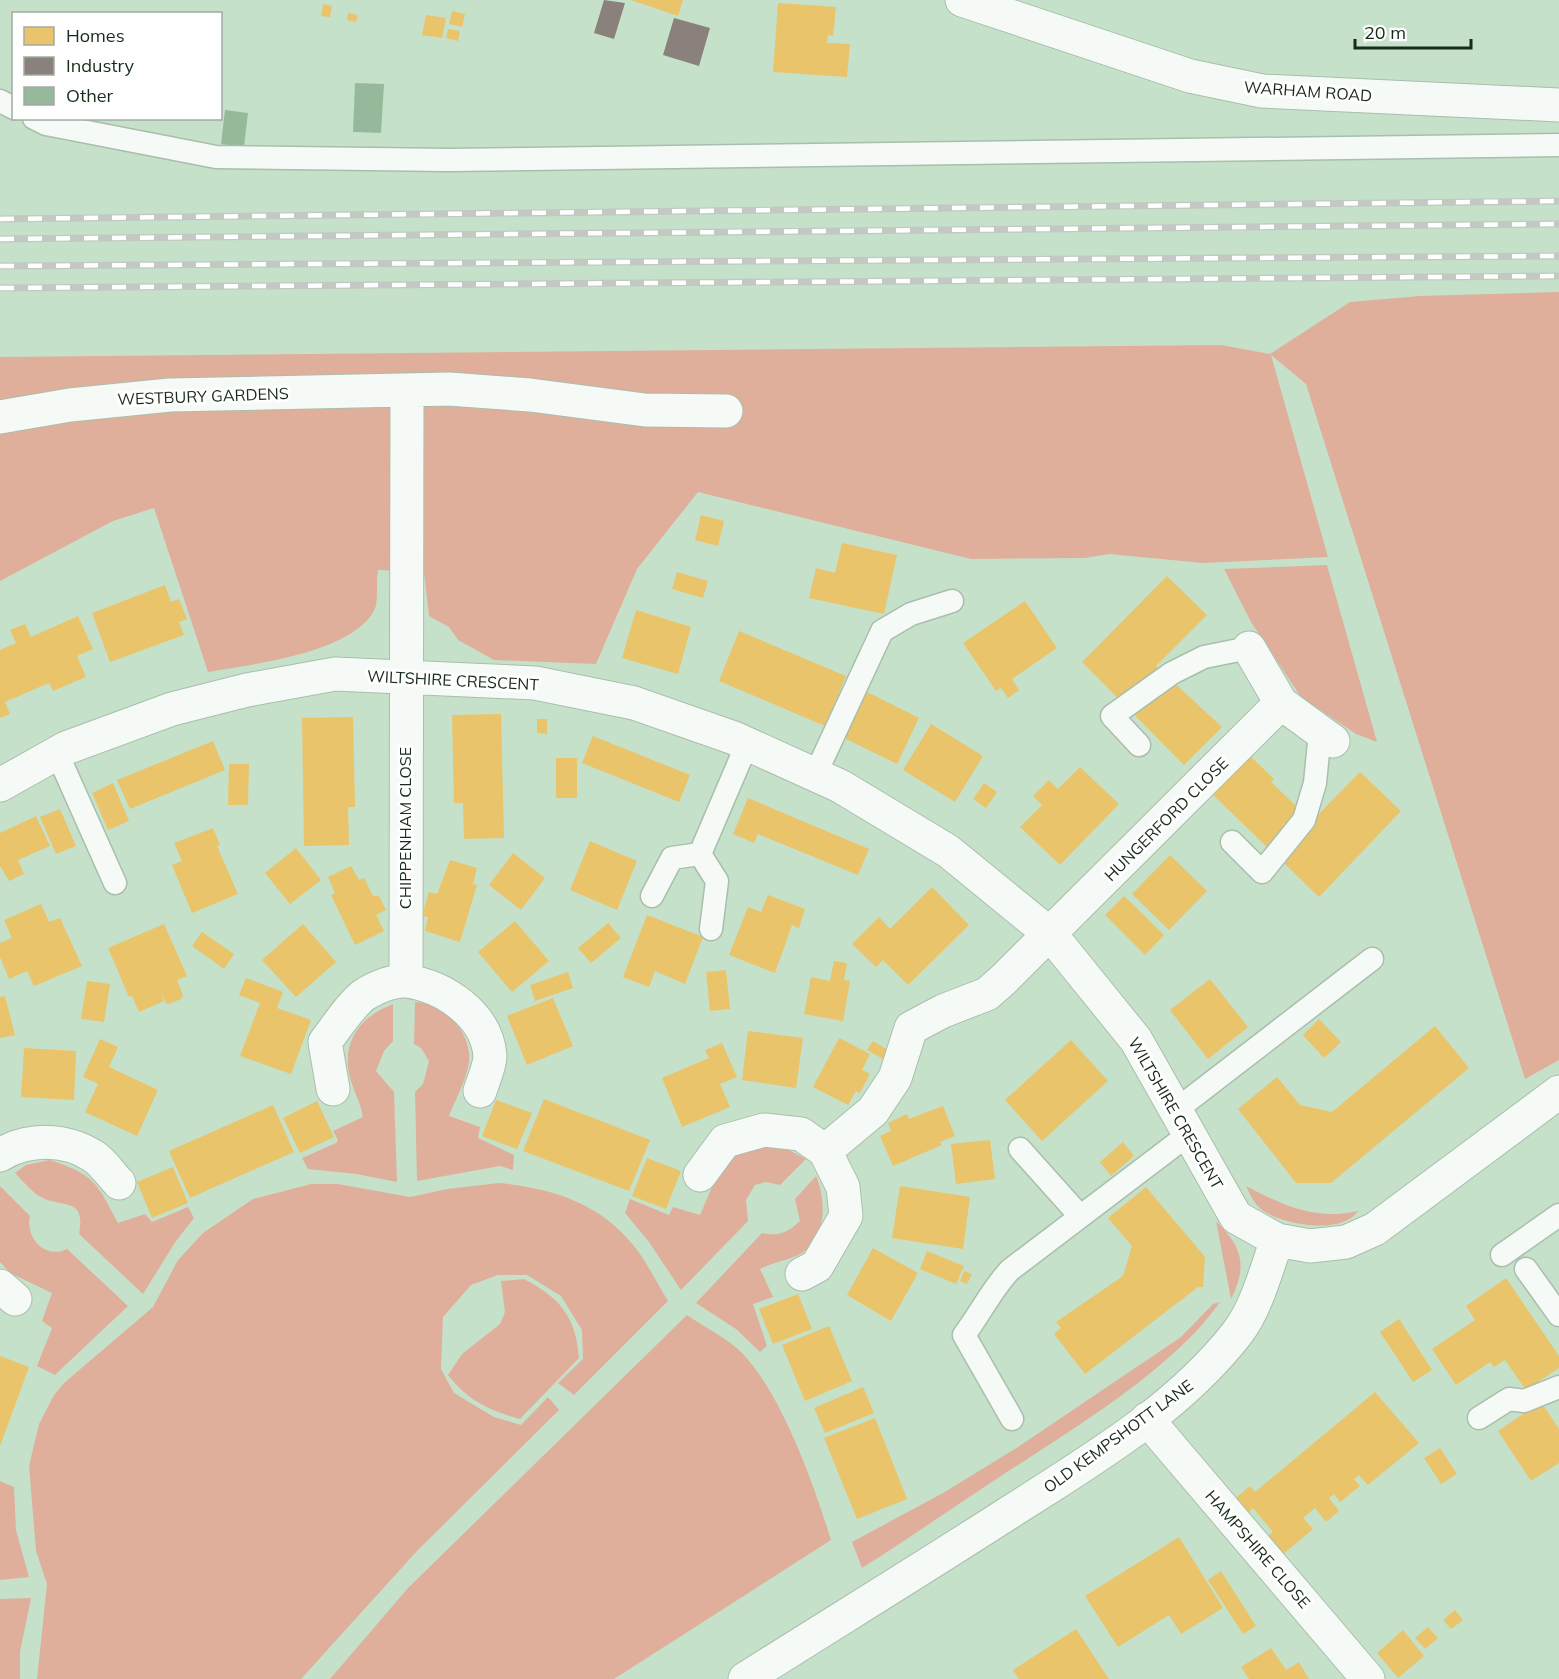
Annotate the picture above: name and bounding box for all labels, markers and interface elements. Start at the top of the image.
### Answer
legend [12,12,222,120]
scale bar [1355,12,1470,50]
text: 20 m [1364,21,1406,44]
text: Homes [66,24,125,47]
text: Industry [66,54,135,77]
street label: WARHAM ROAD [1243,77,1373,105]
text: Other [66,84,114,107]
street label: WESTBURY GARDENS [117,383,289,409]
street label: WILTSHIRE CRESCENT [367,666,540,695]
street label: CHIPPENHAM CLOSE [395,747,415,909]
street label: HUNGERFORD CLOSE [1100,753,1232,885]
street label: WILTSHIRE CRESCENT [1124,1033,1228,1193]
street label: OLD KEMPSHOTT LANE [1039,1375,1197,1497]
street label: HAMPSHIRE CLOSE [1201,1486,1315,1612]

